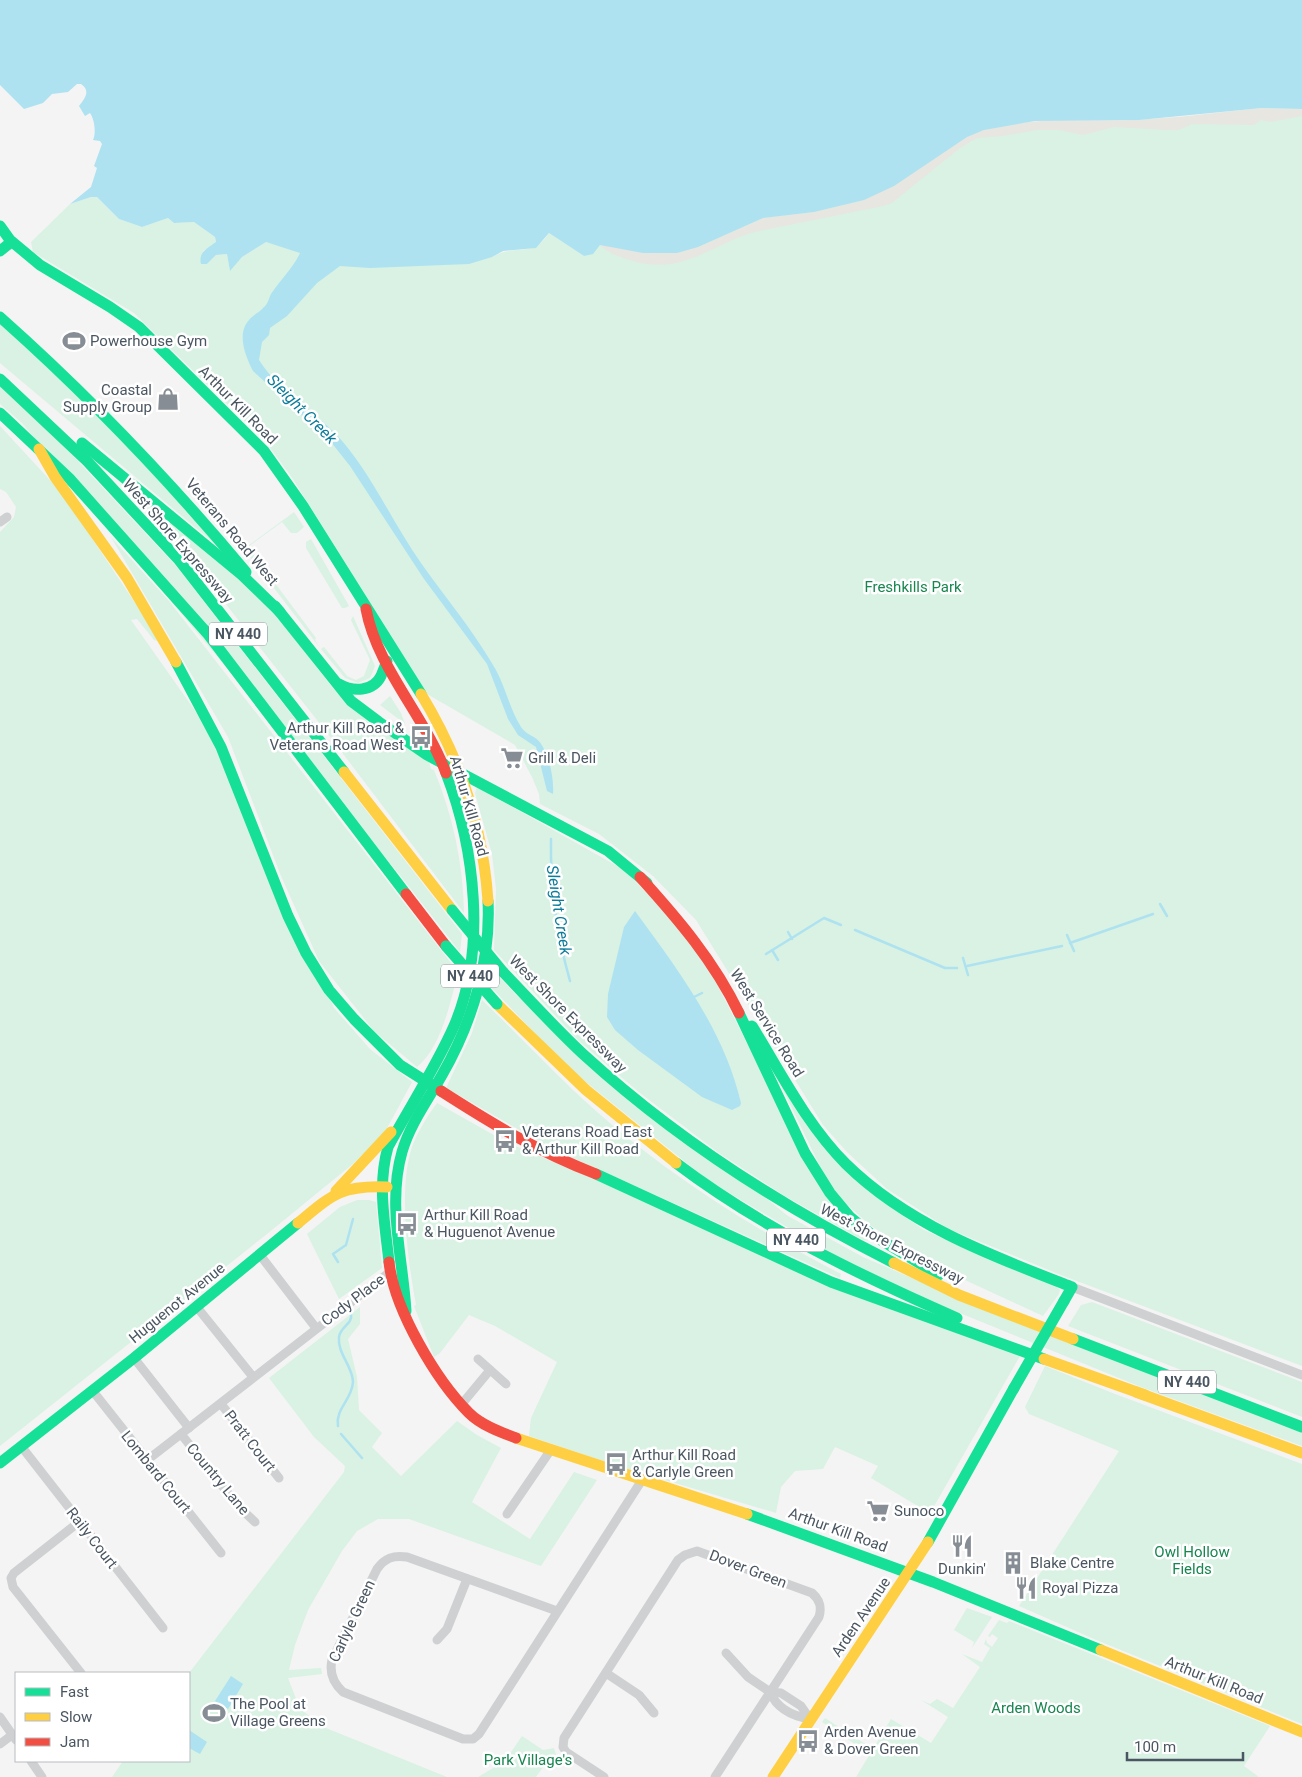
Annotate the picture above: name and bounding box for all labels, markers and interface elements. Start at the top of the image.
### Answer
sports icon: Powerhouse Gym [61,328,87,354]
place label: Powerhouse Gym [90,332,207,350]
street label: Arthur Kill Road [195,362,281,448]
water label: Sleight Creek [263,370,342,449]
place label: Coastal Supply Group [63,381,152,416]
shop icon: Coastal Supply Group [155,386,181,412]
street label: West Shore Expressway [119,475,237,607]
street label: Veterans Road West [182,475,282,589]
park label: Freshkills Park [864,578,962,596]
road number: NY 440 [209,622,267,646]
place label: Arthur Kill Road & Veterans Road West [269,719,405,754]
bus stop icon: Arthur Kill Road & Veterans Road West [408,724,434,750]
supermarket icon: Grill & Deli [499,745,525,771]
place label: Grill & Deli [528,749,596,767]
street label: Arthur Kill Road [446,754,492,858]
water label: Sleight Creek [543,864,576,957]
street label: West Shore Expressway [505,951,631,1077]
road number: NY 440 [441,964,499,988]
street label: West Service Road [726,966,808,1080]
place label: Veterans Road East & Arthur Kill Road [522,1123,652,1158]
bus stop icon: Veterans Road East & Arthur Kill Road [492,1128,518,1154]
street label: West Shore Expressway [817,1200,967,1288]
place label: Arthur Kill Road & Huguenot Avenue [424,1206,555,1241]
bus stop icon: Arthur Kill Road & Huguenot Avenue [394,1211,420,1237]
road number: NY 440 [767,1228,825,1252]
street label: Huguenot Avenue [125,1259,229,1347]
street label: Cody Place [318,1270,388,1330]
road number: NY 440 [1158,1370,1216,1394]
street label: Pratt Court [220,1407,280,1475]
street label: Lombard Court [117,1427,195,1517]
street label: Country Lane [183,1439,253,1519]
place label: Arthur Kill Road & Carlyle Green [632,1446,736,1481]
bus stop icon: Arthur Kill Road & Carlyle Green [603,1451,629,1477]
supermarket icon: Sunoco [865,1498,891,1524]
place label: Sunoco [894,1502,944,1520]
street label: Raily Court [63,1504,121,1572]
street label: Arthur Kill Road [786,1504,890,1556]
restaurant icon: Dunkin' [949,1533,975,1559]
park label: Owl Hollow Fields [1154,1543,1230,1578]
street label: Dover Green [707,1546,789,1592]
building icon: Blake Centre [1000,1550,1026,1576]
place label: Blake Centre [1030,1554,1114,1572]
place label: Dunkin' [938,1560,986,1578]
street label: Arden Avenue [828,1574,894,1660]
restaurant icon: Royal Pizza [1013,1575,1039,1601]
street label: Carlyle Green [325,1577,379,1665]
place label: Royal Pizza [1042,1579,1118,1597]
street label: Arthur Kill Road [1162,1652,1266,1708]
legend [15,1672,190,1762]
text: Fast [60,1683,89,1701]
place label: The Pool at Village Greens [230,1695,326,1730]
park label: Arden Woods [991,1699,1081,1717]
sports icon: The Pool at Village Greens [201,1700,227,1726]
text: Slow [60,1708,92,1726]
place label: Arden Avenue & Dover Green [824,1723,919,1758]
bus stop icon: Arden Avenue & Dover Green [795,1728,821,1754]
scale bar [1127,1730,1243,1762]
text: Jam [60,1733,90,1751]
text: 100 m [1134,1738,1176,1756]
park label: Park Village's [484,1751,572,1769]

